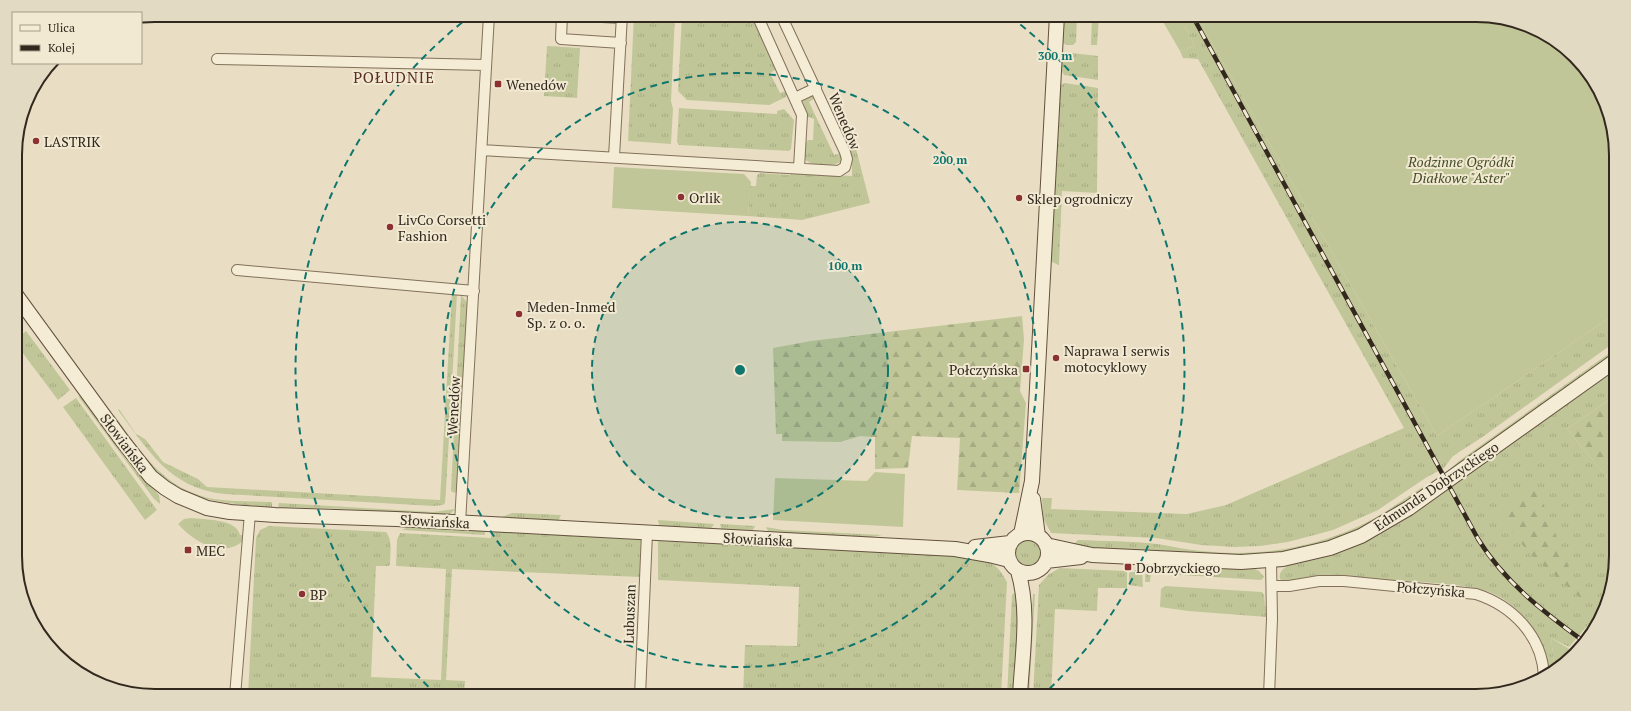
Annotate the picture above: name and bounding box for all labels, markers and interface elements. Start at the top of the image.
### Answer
legend [12,12,142,64]
text: Ulica [48,20,75,35]
text: Kolej [48,40,75,55]
text: 300 m [1038,48,1072,63]
district label: POŁUDNIE [353,67,435,87]
place label: Wenedów [506,75,567,94]
marker: Wenedów [493,79,503,89]
street label: Wenedów [825,90,866,153]
place label: LASTRIK [44,132,101,151]
marker: LASTRIK [31,136,41,146]
text: 200 m [933,152,967,167]
park label: Rodzinne Ogródki Diałkowe "Aster" [1407,152,1514,187]
place label: Orlik [689,188,721,207]
place label: Sklep ogrodniczy [1027,189,1134,208]
marker: Orlik [676,192,686,202]
marker: Sklep ogrodniczy [1014,193,1024,203]
place label: LivCo Corsetti Fashion [398,210,486,245]
marker: LivCo Corsetti Fashion [385,222,395,232]
text: 100 m [828,258,862,273]
place label: Meden-Inmed Sp. z o. o. [527,297,616,332]
marker: Meden-Inmed Sp. z o. o. [514,309,524,319]
place label: Naprawa I serwis motocyklowy [1064,341,1170,376]
marker: Naprawa I serwis motocyklowy [1051,353,1061,363]
place label: Połczyńska [949,360,1018,379]
centre of rings [733,363,747,377]
marker: Połczyńska [1021,364,1031,374]
street label: Wenedów [442,375,464,437]
street label: Słowiańska [96,409,154,477]
street label: Edmunda Dobrzyckiego [1370,437,1502,535]
street label: Słowiańska [400,510,470,532]
street label: Słowiańska [723,528,793,550]
place label: MEC [196,541,225,560]
marker: MEC [183,545,193,555]
place label: Dobrzyckiego [1136,558,1221,577]
marker: Dobrzyckiego [1123,562,1133,572]
street label: Połczyńska [1396,577,1466,601]
street label: Lubuszan [618,583,640,644]
place label: BP [310,585,327,604]
marker: BP [297,589,307,599]

